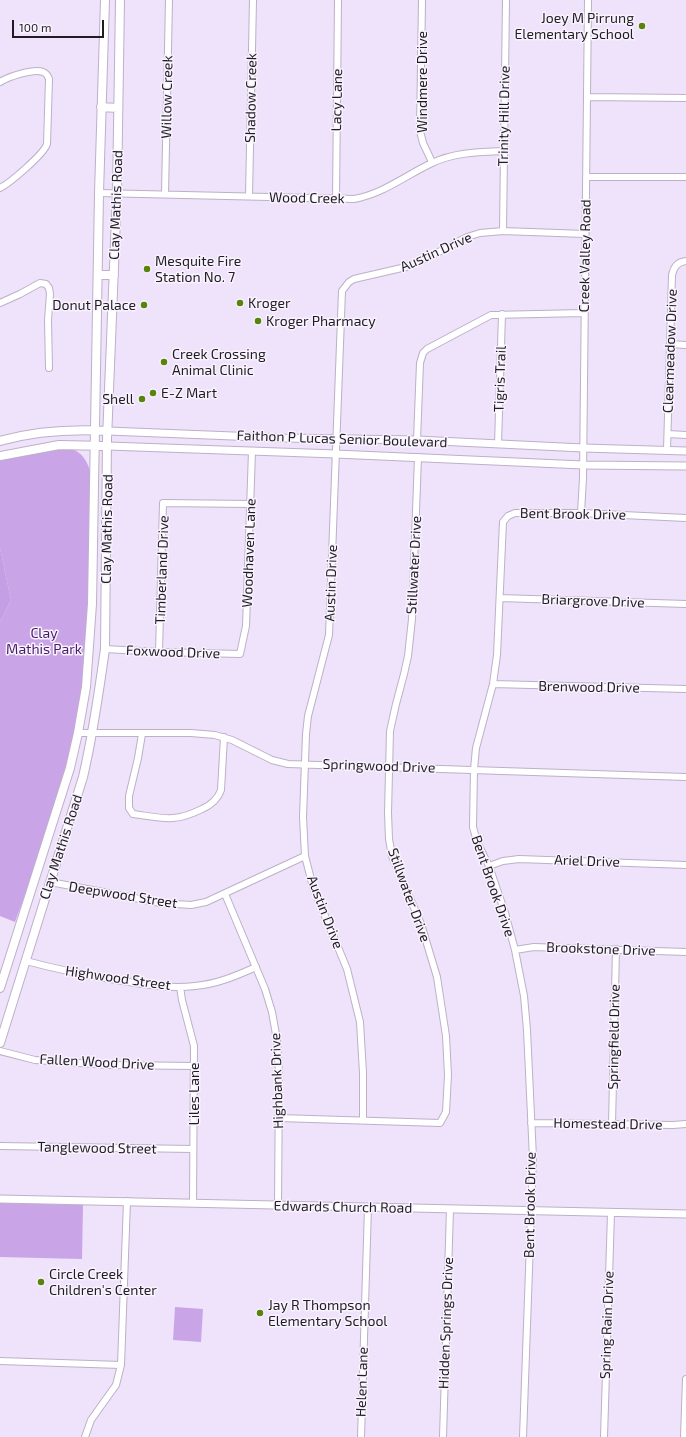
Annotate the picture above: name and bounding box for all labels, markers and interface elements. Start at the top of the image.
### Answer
place label: Joey M Pirrung Elementary School [515,10,634,42]
scale bar [14,12,106,38]
text: 100 m [19,20,51,34]
marker: Joey M Pirrung Elementary School [637,21,647,31]
street label: Windmere Drive [414,31,430,133]
street label: Shadow Creek [242,53,260,143]
street label: Willow Creek [158,55,176,139]
street label: Trinity Hill Drive [495,65,513,167]
street label: Lacy Lane [328,68,346,132]
street label: Clay Mathis Road [106,150,126,260]
street label: Wood Creek [269,189,345,207]
street label: Creek Valley Road [576,199,594,313]
street label: Austin Drive [397,229,475,275]
place label: Mesquite Fire Station No. 7 [155,253,241,286]
marker: Mesquite Fire Station No. 7 [142,264,152,274]
street label: Clearmeadow Drive [659,289,681,413]
place label: Kroger [248,295,291,311]
place label: Donut Palace [52,297,136,313]
marker: Kroger [235,298,245,308]
marker: Donut Palace [139,300,149,310]
place label: Kroger Pharmacy [266,313,376,329]
marker: Kroger Pharmacy [253,316,263,326]
street label: Tigris Trail [490,345,510,413]
place label: Creek Crossing Animal Clinic [172,346,266,378]
marker: Creek Crossing Animal Clinic [159,357,169,367]
place label: E-Z Mart [161,385,217,401]
marker: E-Z Mart [148,388,158,398]
place label: Shell [102,391,134,407]
marker: Shell [137,394,147,404]
street label: Faithon P Lucas Senior Boulevard [236,427,448,451]
street label: Clay Mathis Road [98,474,116,584]
street label: Woodhaven Lane [239,498,259,608]
street label: Bent Brook Drive [520,505,626,523]
street label: Timberland Drive [152,515,172,625]
street label: Stillwater Drive [403,515,425,615]
street label: Austin Drive [321,544,341,622]
street label: Briargrove Drive [541,591,645,611]
park label: Clay Mathis Park [6,625,82,658]
street label: Foxwood Drive [126,642,220,662]
street label: Brenwood Drive [538,678,640,696]
street label: Springwood Drive [322,756,436,776]
street label: Clay Mathis Road [36,792,86,902]
street label: Bent Brook Drive [468,833,518,939]
street label: Stillwater Drive [384,846,434,944]
street label: Ariel Drive [554,851,620,871]
street label: Austin Drive [303,873,347,951]
street label: Deepwood Street [67,878,179,912]
street label: Brookstone Drive [546,939,656,959]
street label: Highwood Street [64,962,172,994]
street label: Springfield Drive [605,984,623,1090]
street label: Highbank Drive [267,1033,287,1129]
street label: Fallen Wood Drive [39,1051,155,1073]
street label: Liles Lane [186,1062,202,1126]
street label: Homestead Drive [553,1115,663,1133]
street label: Tanglewood Street [37,1139,157,1157]
street label: Bent Brook Drive [521,1152,539,1258]
street label: Edwards Church Road [274,1197,412,1217]
street label: Hidden Springs Drive [435,1257,457,1389]
place label: Circle Creek Children's Center [49,1266,157,1298]
street label: Spring Rain Drive [597,1271,617,1379]
marker: Circle Creek Children's Center [36,1277,46,1287]
place label: Jay R Thompson Elementary School [268,1297,387,1330]
marker: Jay R Thompson Elementary School [255,1308,265,1318]
street label: Helen Lane [352,1347,372,1417]

